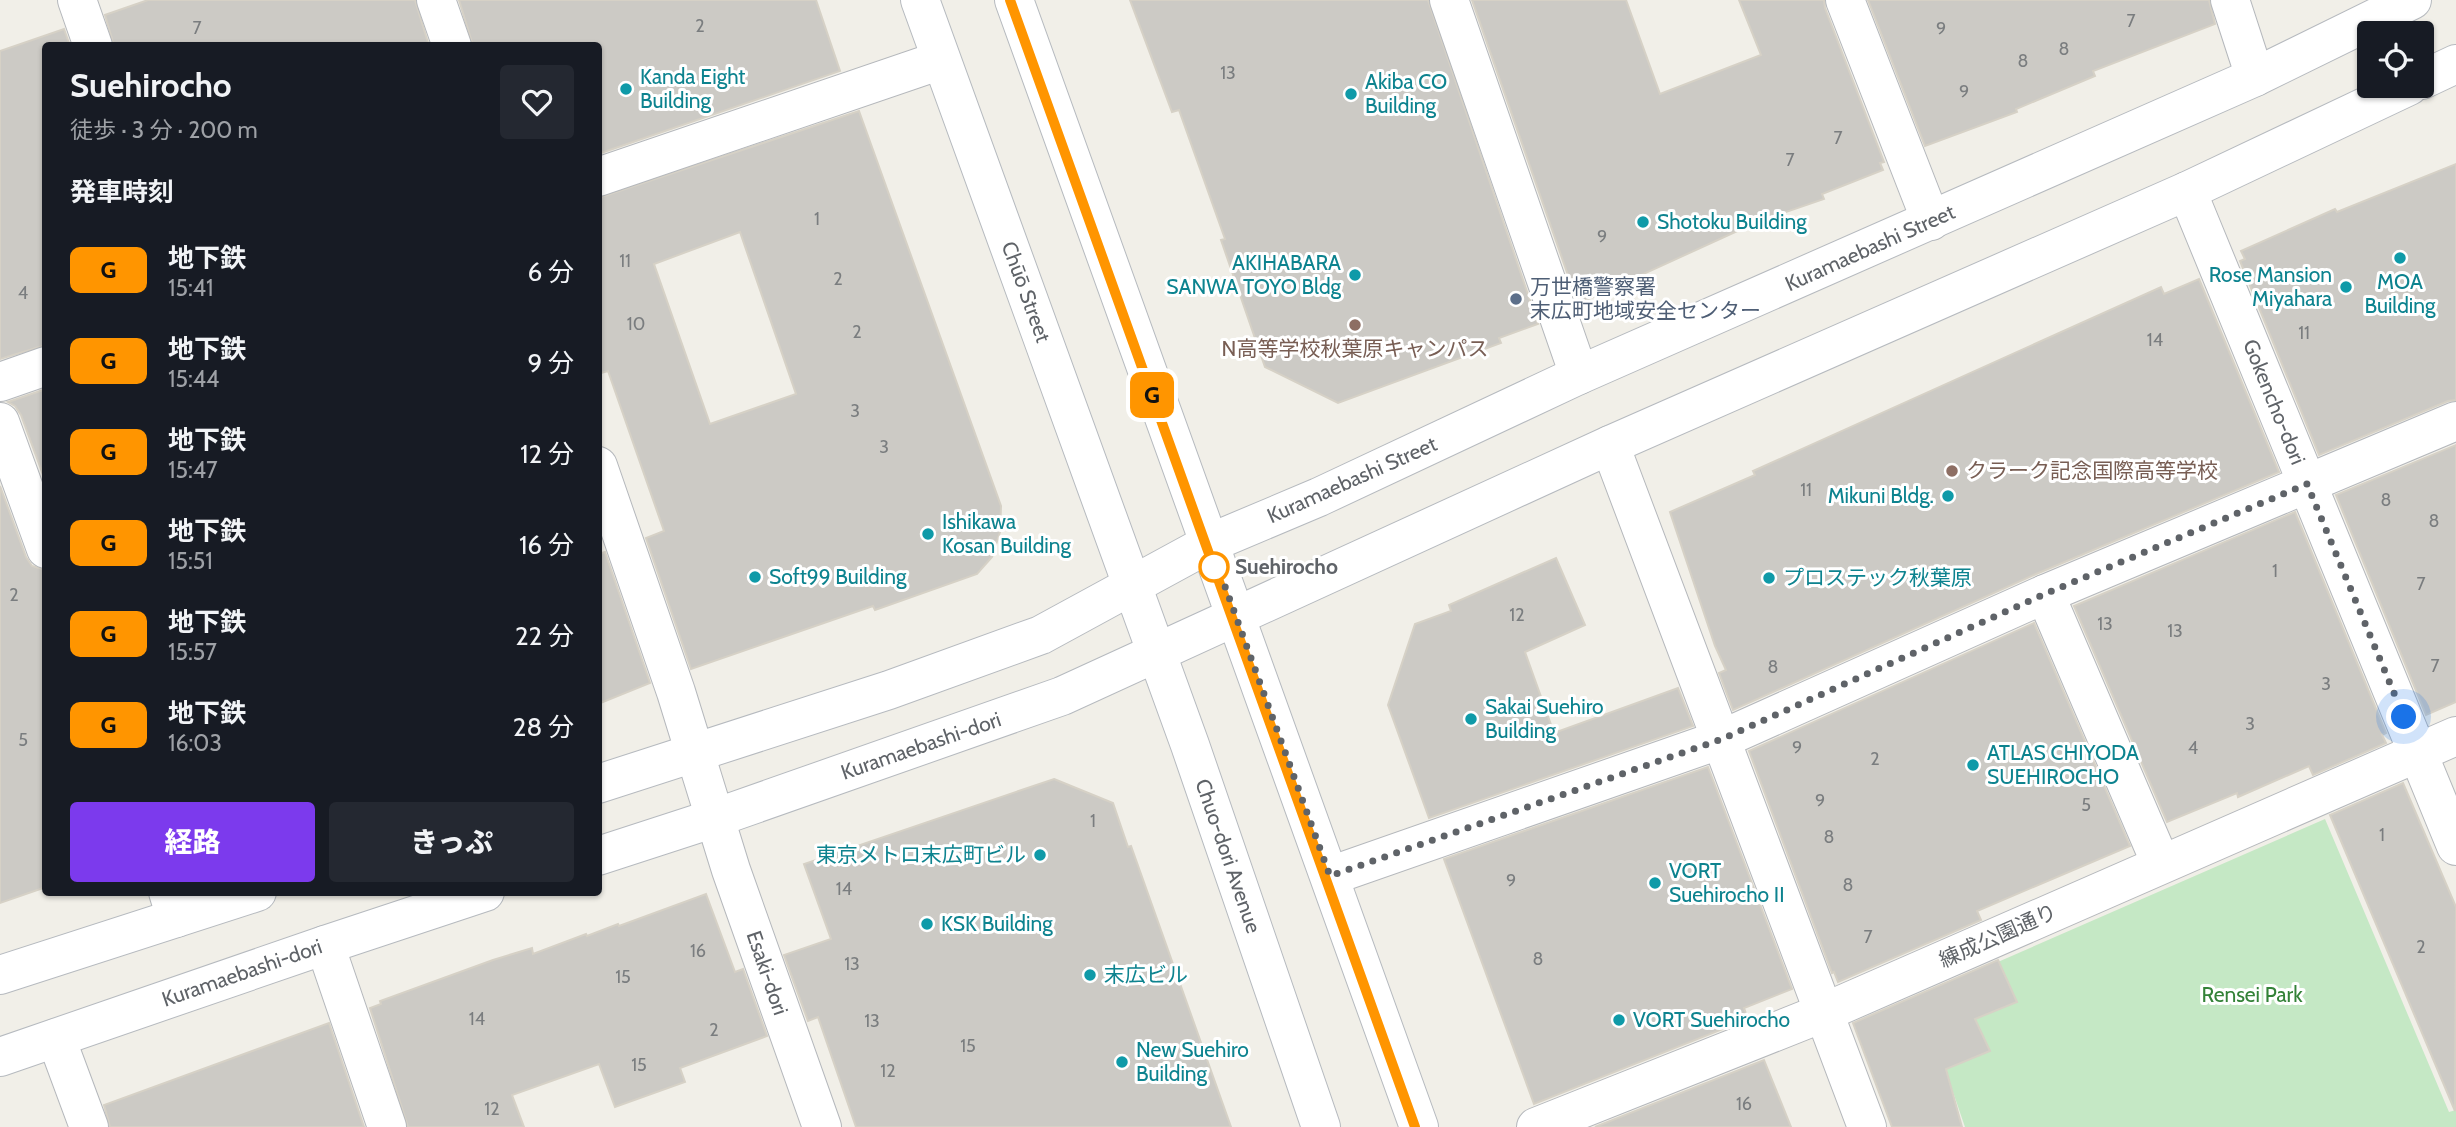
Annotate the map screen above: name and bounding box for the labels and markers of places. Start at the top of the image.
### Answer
place label: Kanda Eight Building [640,64,745,113]
place label: Akiba CO Building [1365,69,1447,118]
marker: Kanda Eight Building [618,81,634,97]
marker: Akiba CO Building [1343,86,1359,102]
place label: Shotoku Building [1657,209,1807,234]
marker: Shotoku Building [1635,214,1651,230]
place label: AKIHABARA SANWA TOYO Bldg [1166,250,1342,299]
marker: MOA Building [2392,250,2408,266]
place label: Rose Mansion Miyahara [2209,262,2332,311]
marker: AKIHABARA SANWA TOYO Bldg [1347,267,1363,283]
place label: MOA Building [2364,269,2436,318]
place label: 万世橋警察署 末広町地域安全センター [1530,274,1761,323]
marker: Rose Mansion Miyahara [2338,279,2354,295]
marker: 万世橋警察署 末広町地域安全センター [1508,291,1524,307]
marker: N高等学校秋葉原キャンパス [1347,317,1363,333]
place label: N高等学校秋葉原キャンパス [1222,336,1488,361]
place label: クラーク記念国際高等学校 [1966,458,2218,483]
marker: クラーク記念国際高等学校 [1944,463,1960,479]
place label: Mikuni Bldg. [1828,483,1934,508]
marker: Mikuni Bldg. [1940,488,1956,504]
place label: Ishikawa Kosan Building [942,509,1072,558]
marker: Ishikawa Kosan Building [920,526,936,542]
marker: Suehirocho [1199,552,1229,582]
place label: Suehirocho [1235,554,1338,579]
place label: Soft99 Building [769,564,907,589]
place label: プロステック秋葉原 [1783,565,1972,590]
marker: Soft99 Building [747,569,763,585]
marker: プロステック秋葉原 [1761,570,1777,586]
place label: Sakai Suehiro Building [1485,694,1604,743]
marker: Sakai Suehiro Building [1463,711,1479,727]
place label: ATLAS CHIYODA SUEHIROCHO [1987,740,2139,789]
marker: ATLAS CHIYODA SUEHIROCHO [1965,757,1981,773]
place label: 東京メトロ末広町ビル [816,842,1026,867]
marker: 東京メトロ末広町ビル [1032,847,1048,863]
place label: VORT Suehirocho II [1669,858,1785,907]
marker: VORT Suehirocho II [1647,875,1663,891]
place label: KSK Building [941,911,1053,936]
marker: KSK Building [919,916,935,932]
place label: 末広ビル [1104,962,1188,987]
marker: 末広ビル [1082,967,1098,983]
place label: VORT Suehirocho [1633,1007,1790,1032]
marker: VORT Suehirocho [1611,1012,1627,1028]
place label: New Suehiro Building [1136,1037,1249,1086]
marker: New Suehiro Building [1114,1054,1130,1070]

